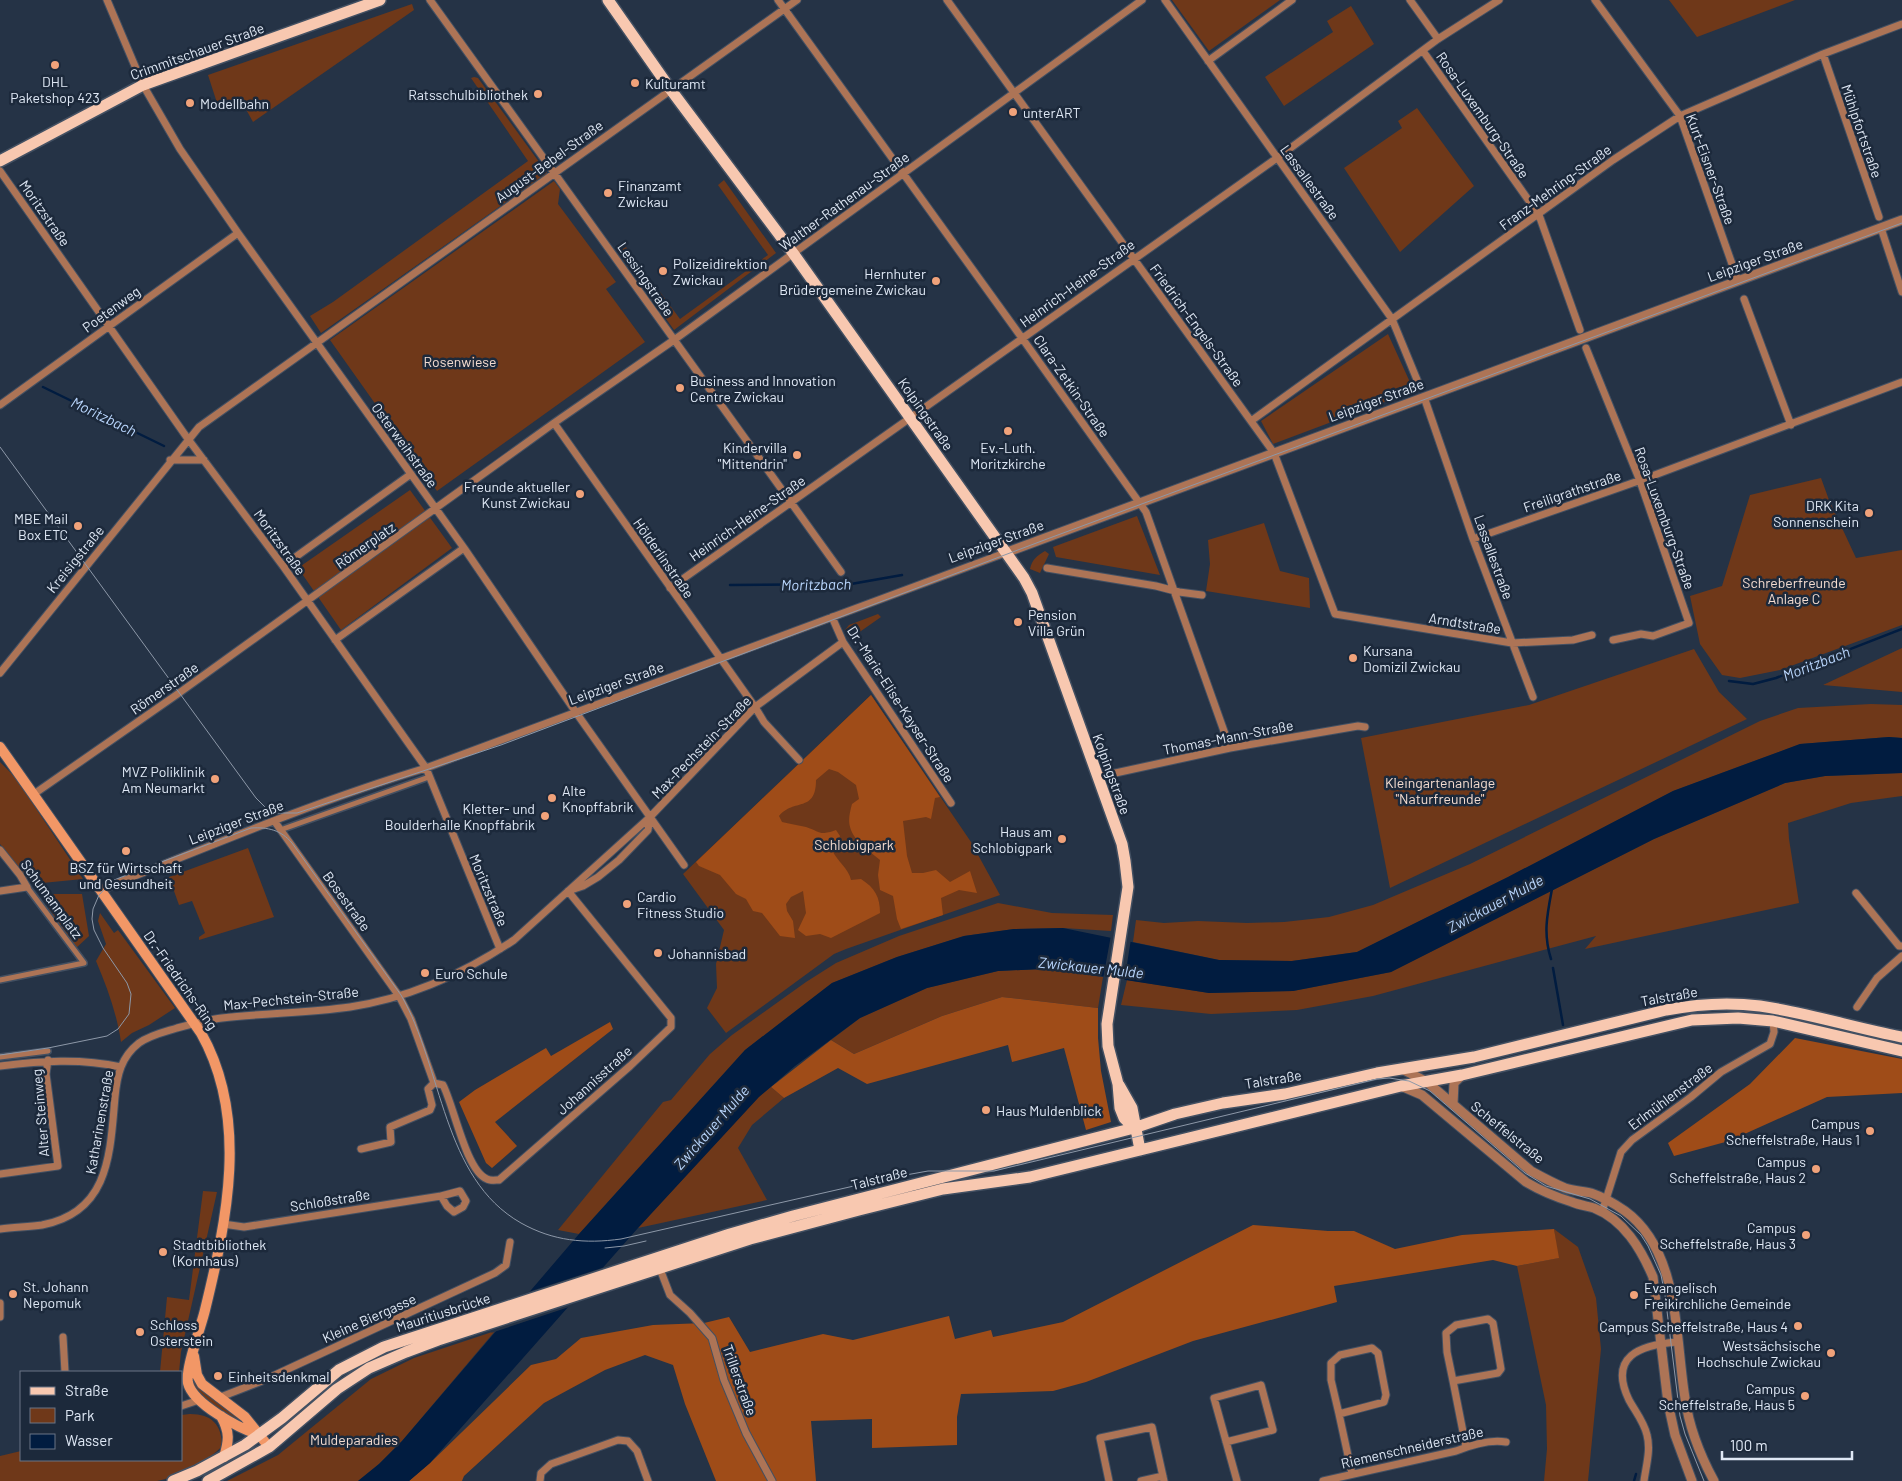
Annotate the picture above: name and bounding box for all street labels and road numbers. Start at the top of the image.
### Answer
street label: Crimmitschauer Straße [128,19,266,83]
street label: Rosa-Luxemburg-Straße [1433,49,1533,181]
street label: Mühlpfortstraße [1838,82,1886,180]
street label: Kurt-Eisner-Straße [1683,111,1739,227]
street label: August-Bebel-Straße [492,116,606,206]
street label: Lassallestraße [1277,141,1343,223]
street label: Franz-Mehring-Straße [1496,141,1614,233]
street label: Walther-Rathenau-Straße [776,148,912,254]
street label: Moritzstraße [16,177,74,249]
street label: Leipziger Straße [1705,235,1805,285]
street label: Heinrich-Heine-Straße [1016,236,1138,330]
street label: Lessingstraße [614,239,678,319]
street label: Friedrich-Engels-Straße [1147,260,1247,390]
street label: Poetenweg [79,282,143,336]
street label: Clara-Zetkin-Straße [1030,332,1114,440]
street label: Kolpingstraße [895,374,957,454]
street label: Leipziger Straße [1326,375,1426,425]
street label: Osterweihstraße [368,399,442,491]
street label: Rosa-Luxemburg-Straße [1631,444,1699,592]
street label: Freiligrathstraße [1521,466,1623,516]
street label: Heinrich-Heine-Straße [686,471,808,565]
street label: Moritzstraße [251,506,309,578]
street label: Lassallestraße [1471,512,1517,602]
street label: Hölderlinstraße [630,515,698,601]
street label: Leipziger Straße [946,516,1046,566]
street label: Römerplatz [332,518,398,572]
street label: Kreisigstraße [43,522,107,596]
street label: Arndtstraße [1428,609,1502,637]
street label: Dr.-Marie-Elise-Kayser-Straße [844,623,958,785]
street label: Römerstraße [127,658,201,718]
street label: Leipziger Straße [566,658,666,708]
street label: Max-Pechstein-Straße [648,692,754,802]
street label: Thomas-Mann-Straße [1161,716,1295,758]
street label: Kolpingstraße [1090,731,1134,817]
street label: Leipziger Straße [186,796,286,848]
street label: Moritzstraße [466,851,512,929]
street label: Schumannplatz [18,856,86,942]
street label: Bosestraße [320,868,374,934]
street label: Dr.-Friedrichs-Ring [141,927,221,1033]
street label: Max-Pechstein-Straße [223,982,359,1014]
street label: Talstraße [1639,983,1699,1009]
street label: Johannisstraße [553,1042,635,1118]
street label: Erlmühlenstraße [1625,1059,1715,1133]
street label: Talstraße [1243,1066,1303,1092]
street label: Alter Steinweg [28,1068,52,1158]
street label: Katharinenstraße [81,1068,117,1176]
street label: Scheffelstraße [1468,1097,1548,1167]
street label: Talstraße [849,1163,909,1193]
street label: Schloßstraße [289,1185,371,1215]
street label: Mauritiusbrücke [394,1289,492,1335]
street label: Kleine Biergasse [320,1290,418,1346]
street label: Trillerstraße [719,1342,761,1418]
street label: Riemenschneiderstraße [1339,1422,1485,1472]

